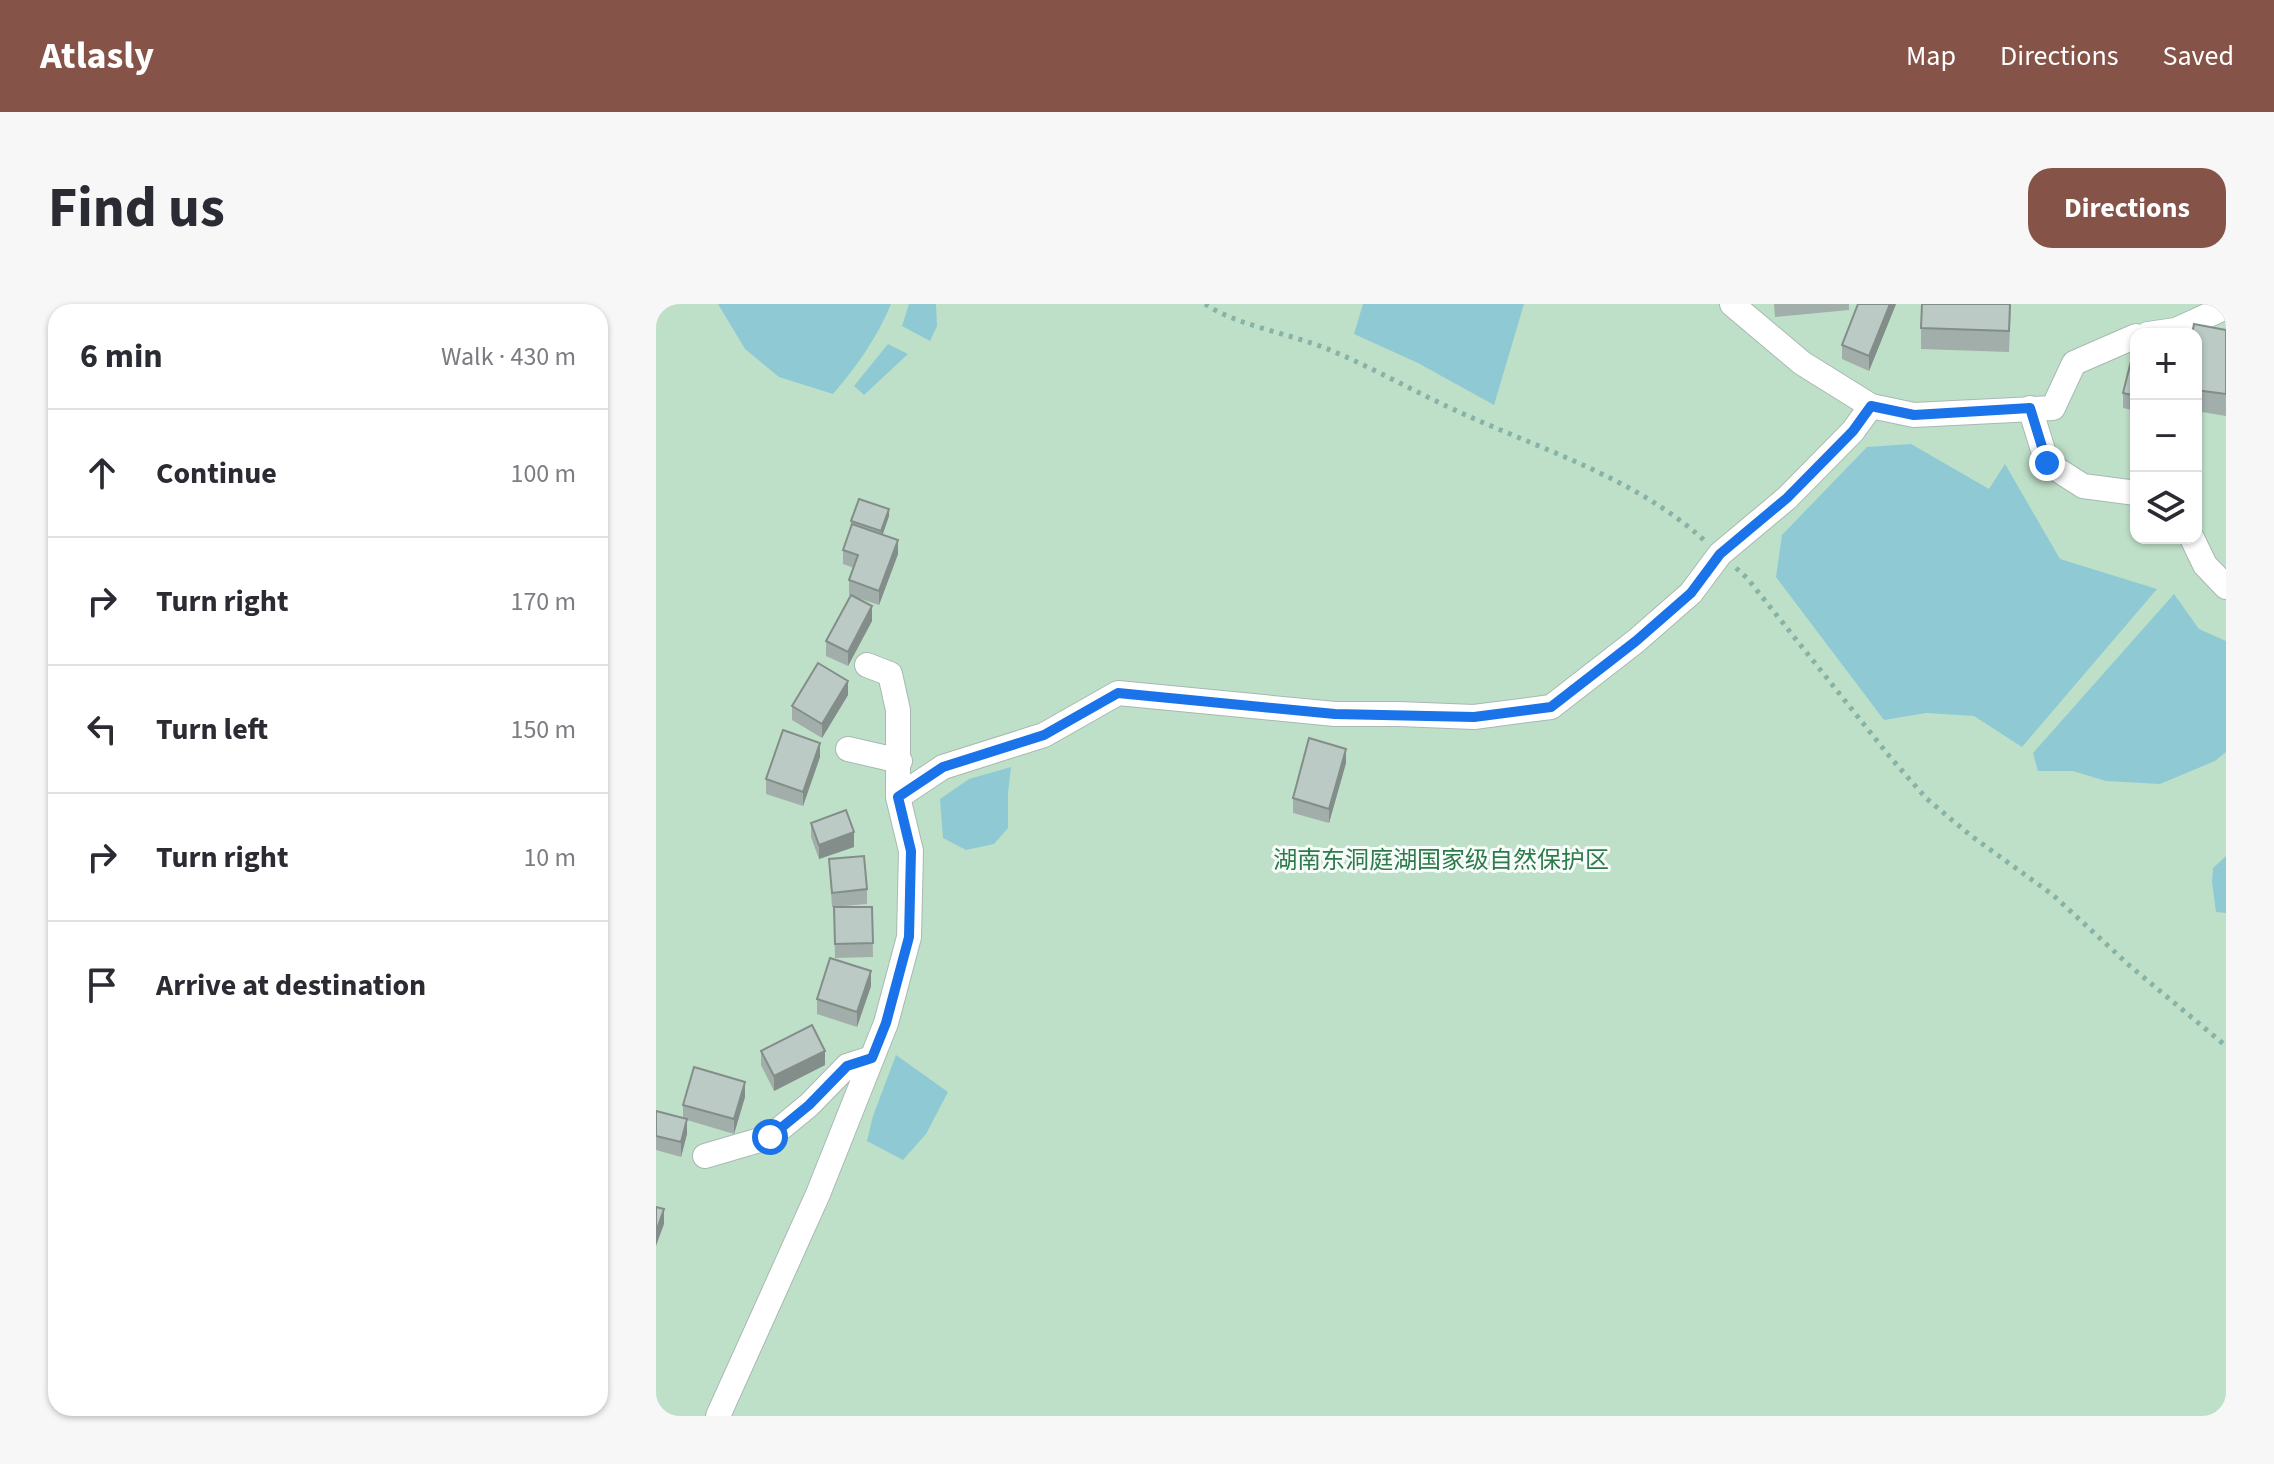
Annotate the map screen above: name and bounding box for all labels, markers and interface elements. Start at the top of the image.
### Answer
text: Atlasly [40,29,154,83]
text: Map [1906,36,1956,76]
text: Directions [2000,36,2119,76]
text: Saved [2163,36,2234,76]
button: Directions [2028,168,2226,248]
text: Find us [48,169,225,248]
map controls [2130,328,2202,544]
button: + [2130,328,2202,400]
text: 6 min [80,332,163,381]
text: Walk · 430 m [441,338,576,375]
button: − [2130,400,2202,472]
route end [2029,445,2065,481]
icon: ahead [80,451,124,495]
text: Continue [156,452,277,495]
text: 100 m [510,455,576,492]
button: layers [2130,472,2202,544]
icon: right [80,579,124,623]
text: Turn right [156,580,288,623]
text: 170 m [510,583,576,620]
icon: left [80,707,124,751]
text: Turn left [156,708,268,751]
text: 150 m [510,711,576,748]
icon: right [80,835,124,879]
text: Turn right [156,836,288,879]
text: 10 m [523,839,576,876]
park label: 湖南东洞庭湖国家级自然保护区 [1273,843,1609,878]
icon: arrive [80,963,124,1007]
text: Arrive at destination [156,964,426,1007]
route start [752,1119,788,1155]

